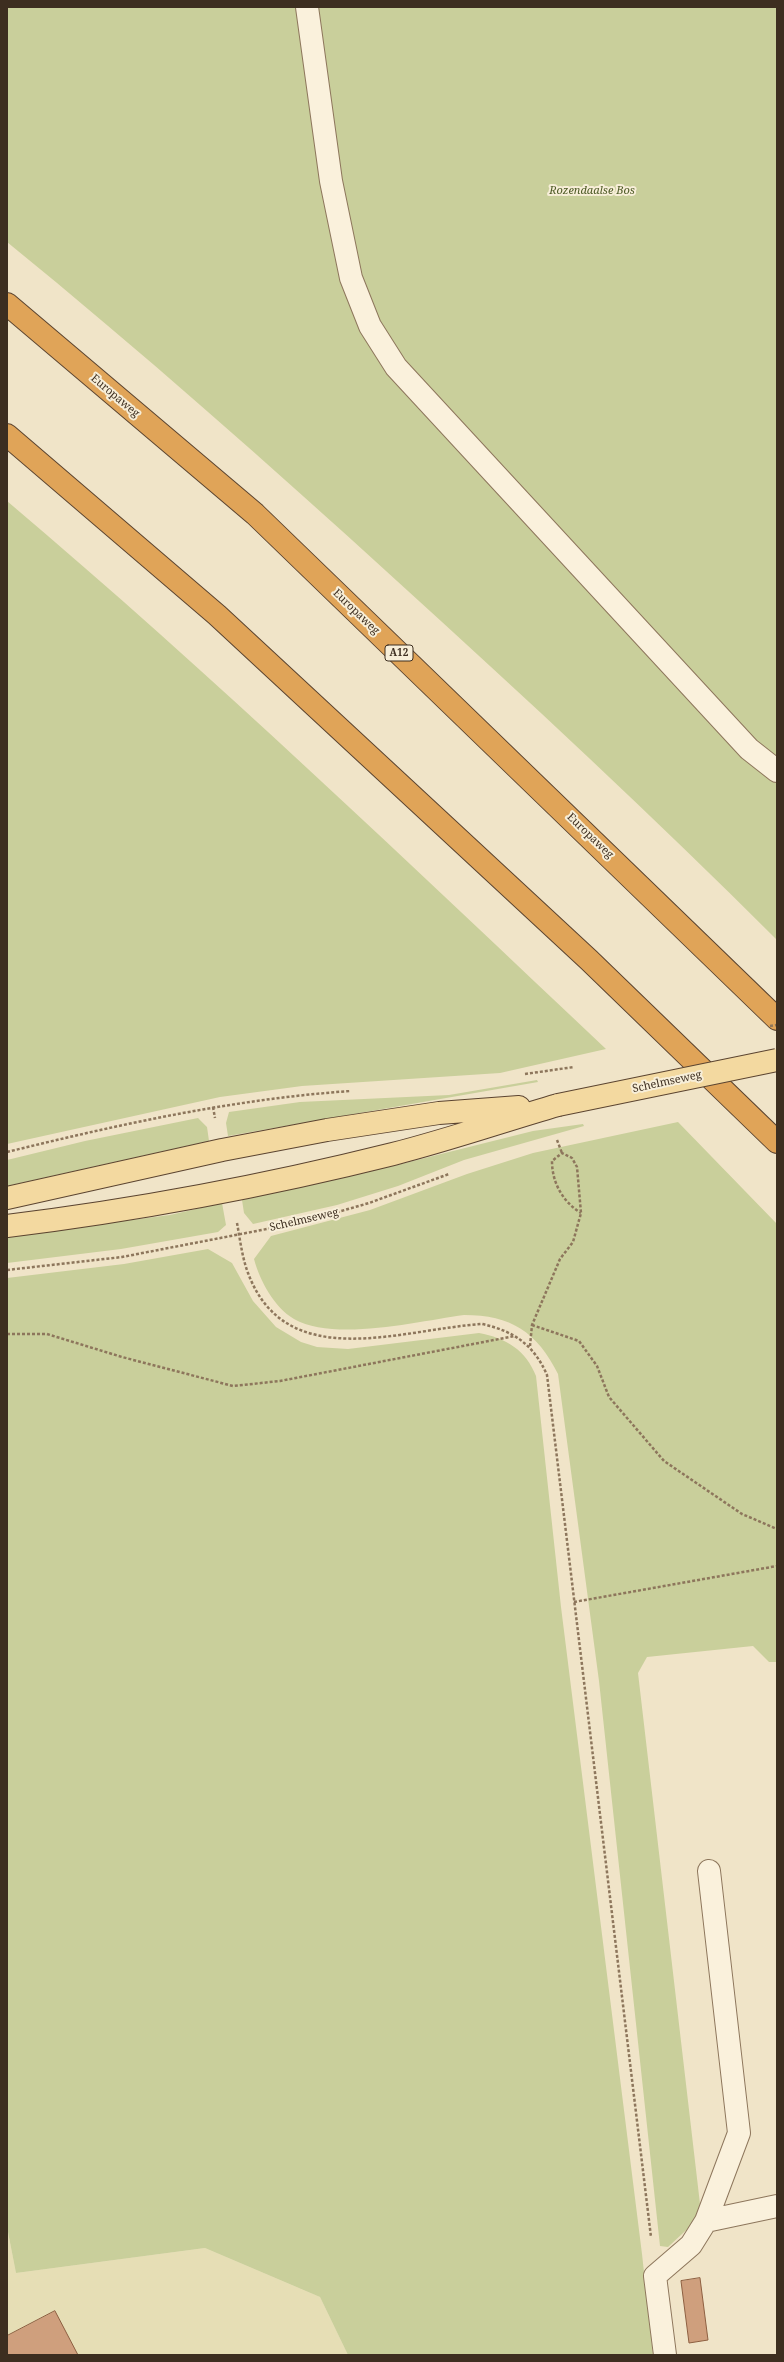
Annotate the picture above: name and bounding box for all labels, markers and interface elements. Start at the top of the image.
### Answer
park label: Rozendaalse Bos [549,184,635,198]
street label: Europaweg [88,372,142,420]
street label: Europaweg [330,587,382,637]
road number: A12 [385,645,413,661]
street label: Europaweg [564,811,616,861]
street label: Schelmseweg [631,1068,703,1096]
street label: Schelmseweg [268,1206,340,1234]

